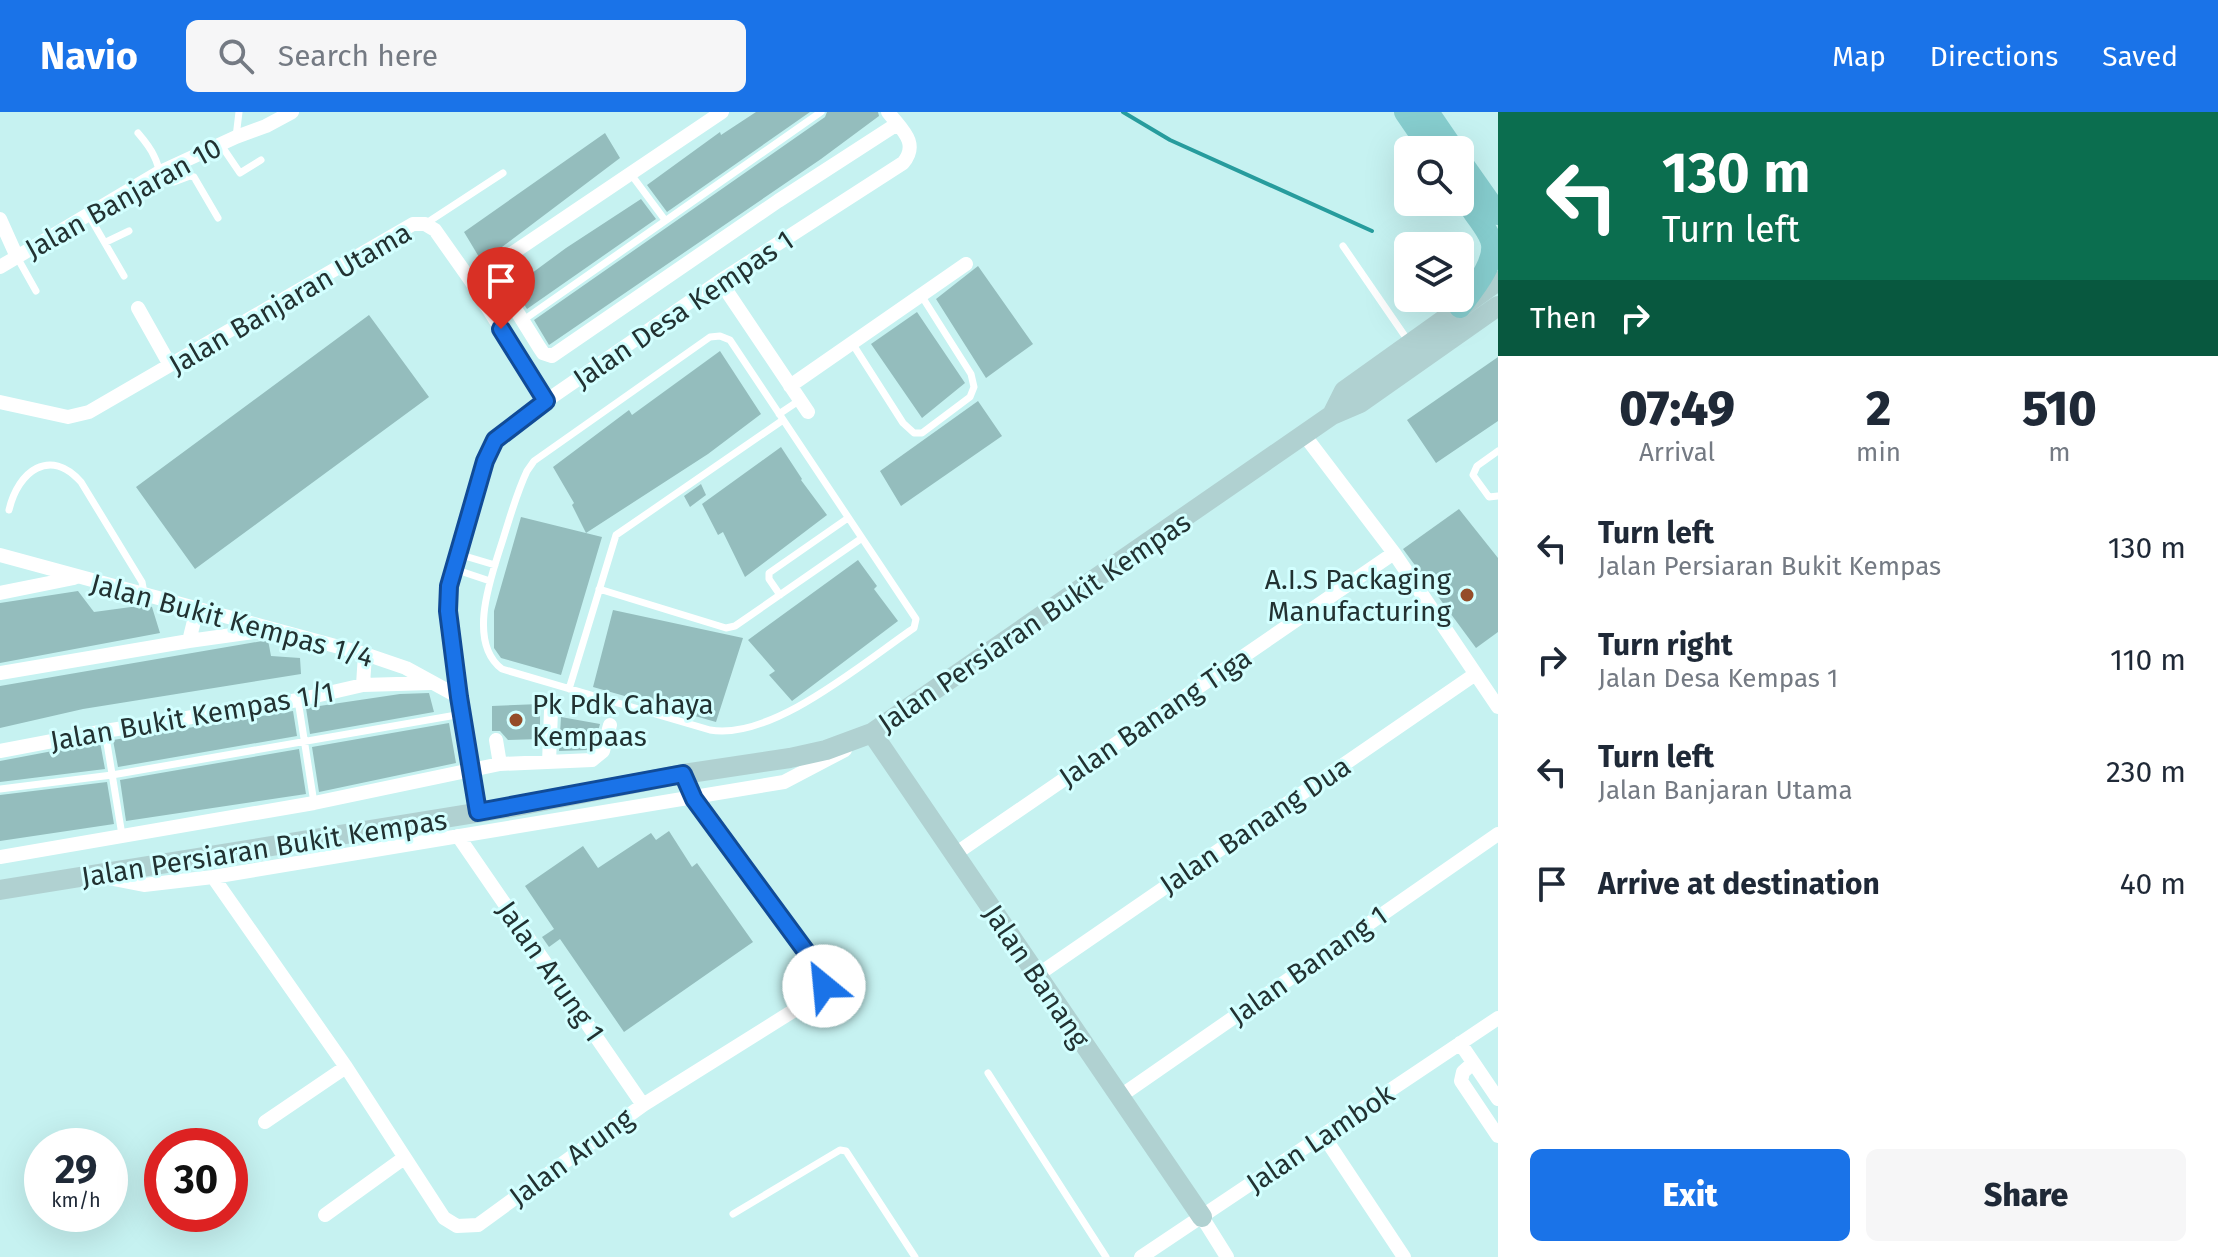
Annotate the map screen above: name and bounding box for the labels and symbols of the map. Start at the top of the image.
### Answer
street label: Jalan Banjaran 10 [19,131,227,266]
street label: Jalan Banjaran Utama [163,216,417,381]
street label: Jalan Desa Kempas 1 [567,223,800,395]
pin [467,247,535,329]
street label: Jalan Persiaran Bukit Kempas [872,505,1197,739]
place label: A.I.S Packaging Manufacturing [1265,563,1451,628]
street label: Jalan Bukit Kempas 1/4 [87,567,377,674]
marker: A.I.S Packaging Manufacturing [1458,586,1476,604]
street label: Jalan Banang Tiga [1053,641,1258,794]
street label: Jalan Bukit Kempas 1/1 [47,675,337,758]
place label: Pk Pdk Cahaya Kempaas [532,688,714,753]
marker: Pk Pdk Cahaya Kempaas [507,711,525,729]
street label: Jalan Banang Dua [1154,750,1357,901]
street label: Jalan Persiaran Bukit Kempas [79,803,449,894]
street label: Jalan Arung 1 [490,895,611,1048]
street label: Jalan Banang [977,898,1097,1054]
street label: Jalan Banang 1 [1223,899,1394,1032]
position arrow [782,944,866,1028]
street label: Jalan Lambok [1240,1077,1401,1200]
street label: Jalan Arung [503,1101,640,1213]
speed limit sign: 30 [144,1128,248,1232]

